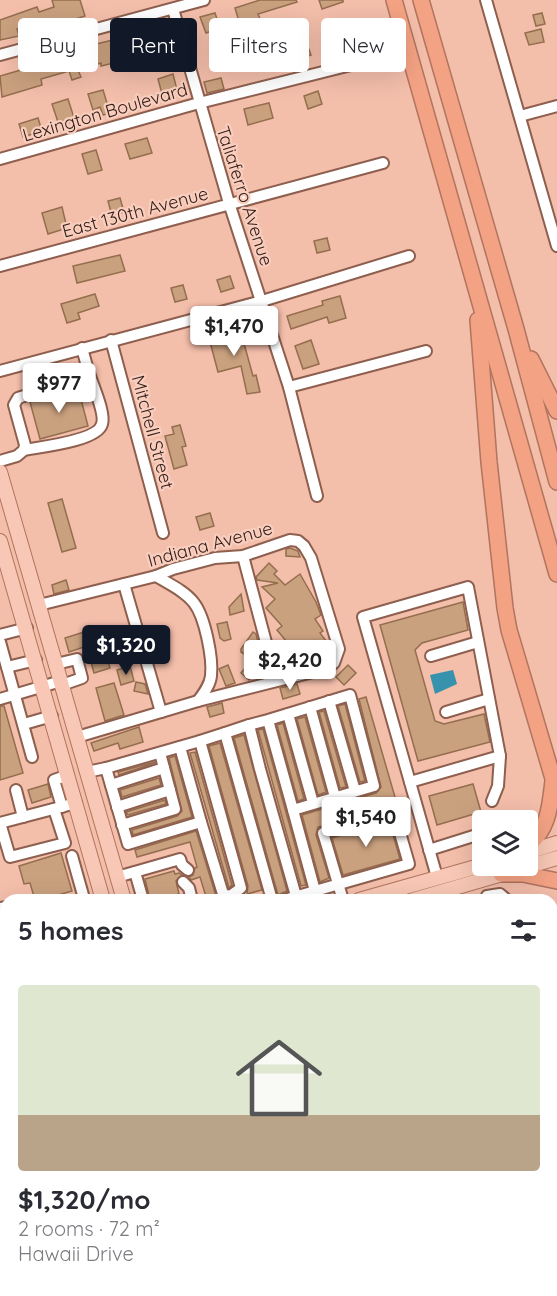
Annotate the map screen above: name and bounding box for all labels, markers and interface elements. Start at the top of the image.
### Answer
chip: Buy [18,18,98,72]
chip: Rent [110,18,197,72]
chip: Filters [209,18,309,72]
chip: New [321,18,406,72]
street label: Lexington Boulevard [20,77,190,147]
street label: Taliaferro Avenue [212,123,278,269]
street label: East 130th Avenue [59,181,211,243]
pin: $1,470 [185,306,283,357]
text: $1,470 [204,313,264,338]
pin: $977 [23,363,95,414]
text: $977 [37,370,81,395]
street label: Mitchell Street [127,373,179,491]
street label: Indiana Avenue [145,516,275,572]
pin: $1,320 [77,625,175,676]
text: $1,320 [96,632,156,657]
pin: $2,420 [241,640,339,691]
text: $2,420 [258,647,322,672]
pin: $1,540 [317,797,415,848]
text: $1,540 [336,804,396,829]
map controls [472,810,538,876]
button: layers [472,810,538,876]
text: 5 homes [18,914,124,947]
icon: filters [507,914,540,947]
icon: home [225,1024,333,1132]
text: $1,320/mo [18,1183,150,1216]
text: 2 rooms · 72 m² [18,1216,160,1241]
text: Hawaii Drive [18,1241,134,1266]

